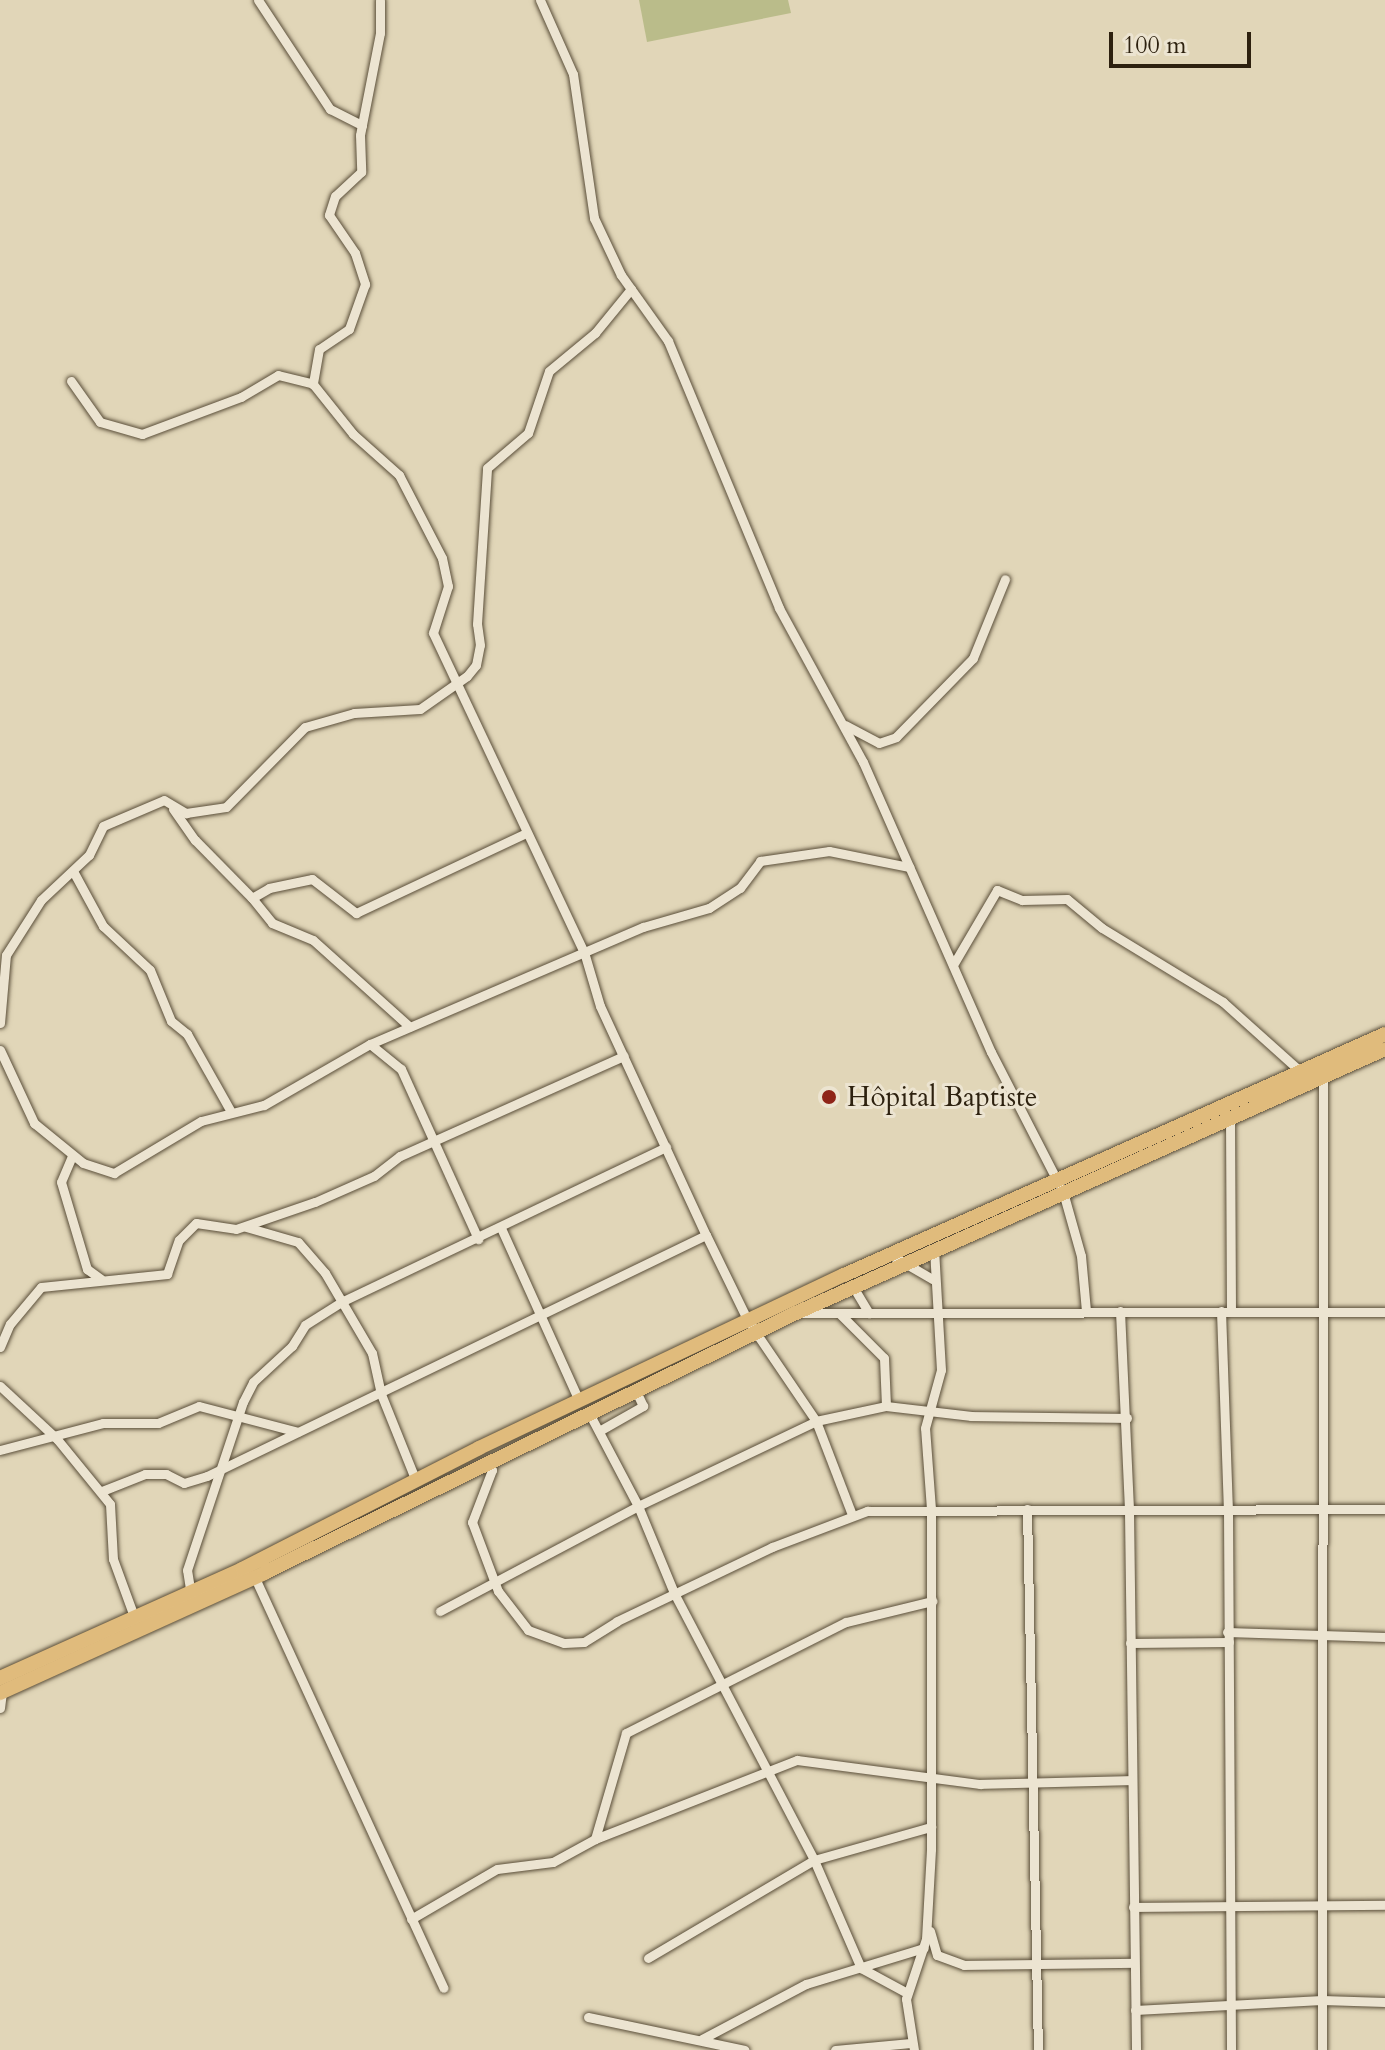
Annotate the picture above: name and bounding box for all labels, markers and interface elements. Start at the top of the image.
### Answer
scale bar [1113,16,1255,66]
text: 100 m [1123,29,1187,62]
place label: Hôpital Baptiste [847,1080,1038,1114]
marker: Hôpital Baptiste [818,1086,840,1108]

